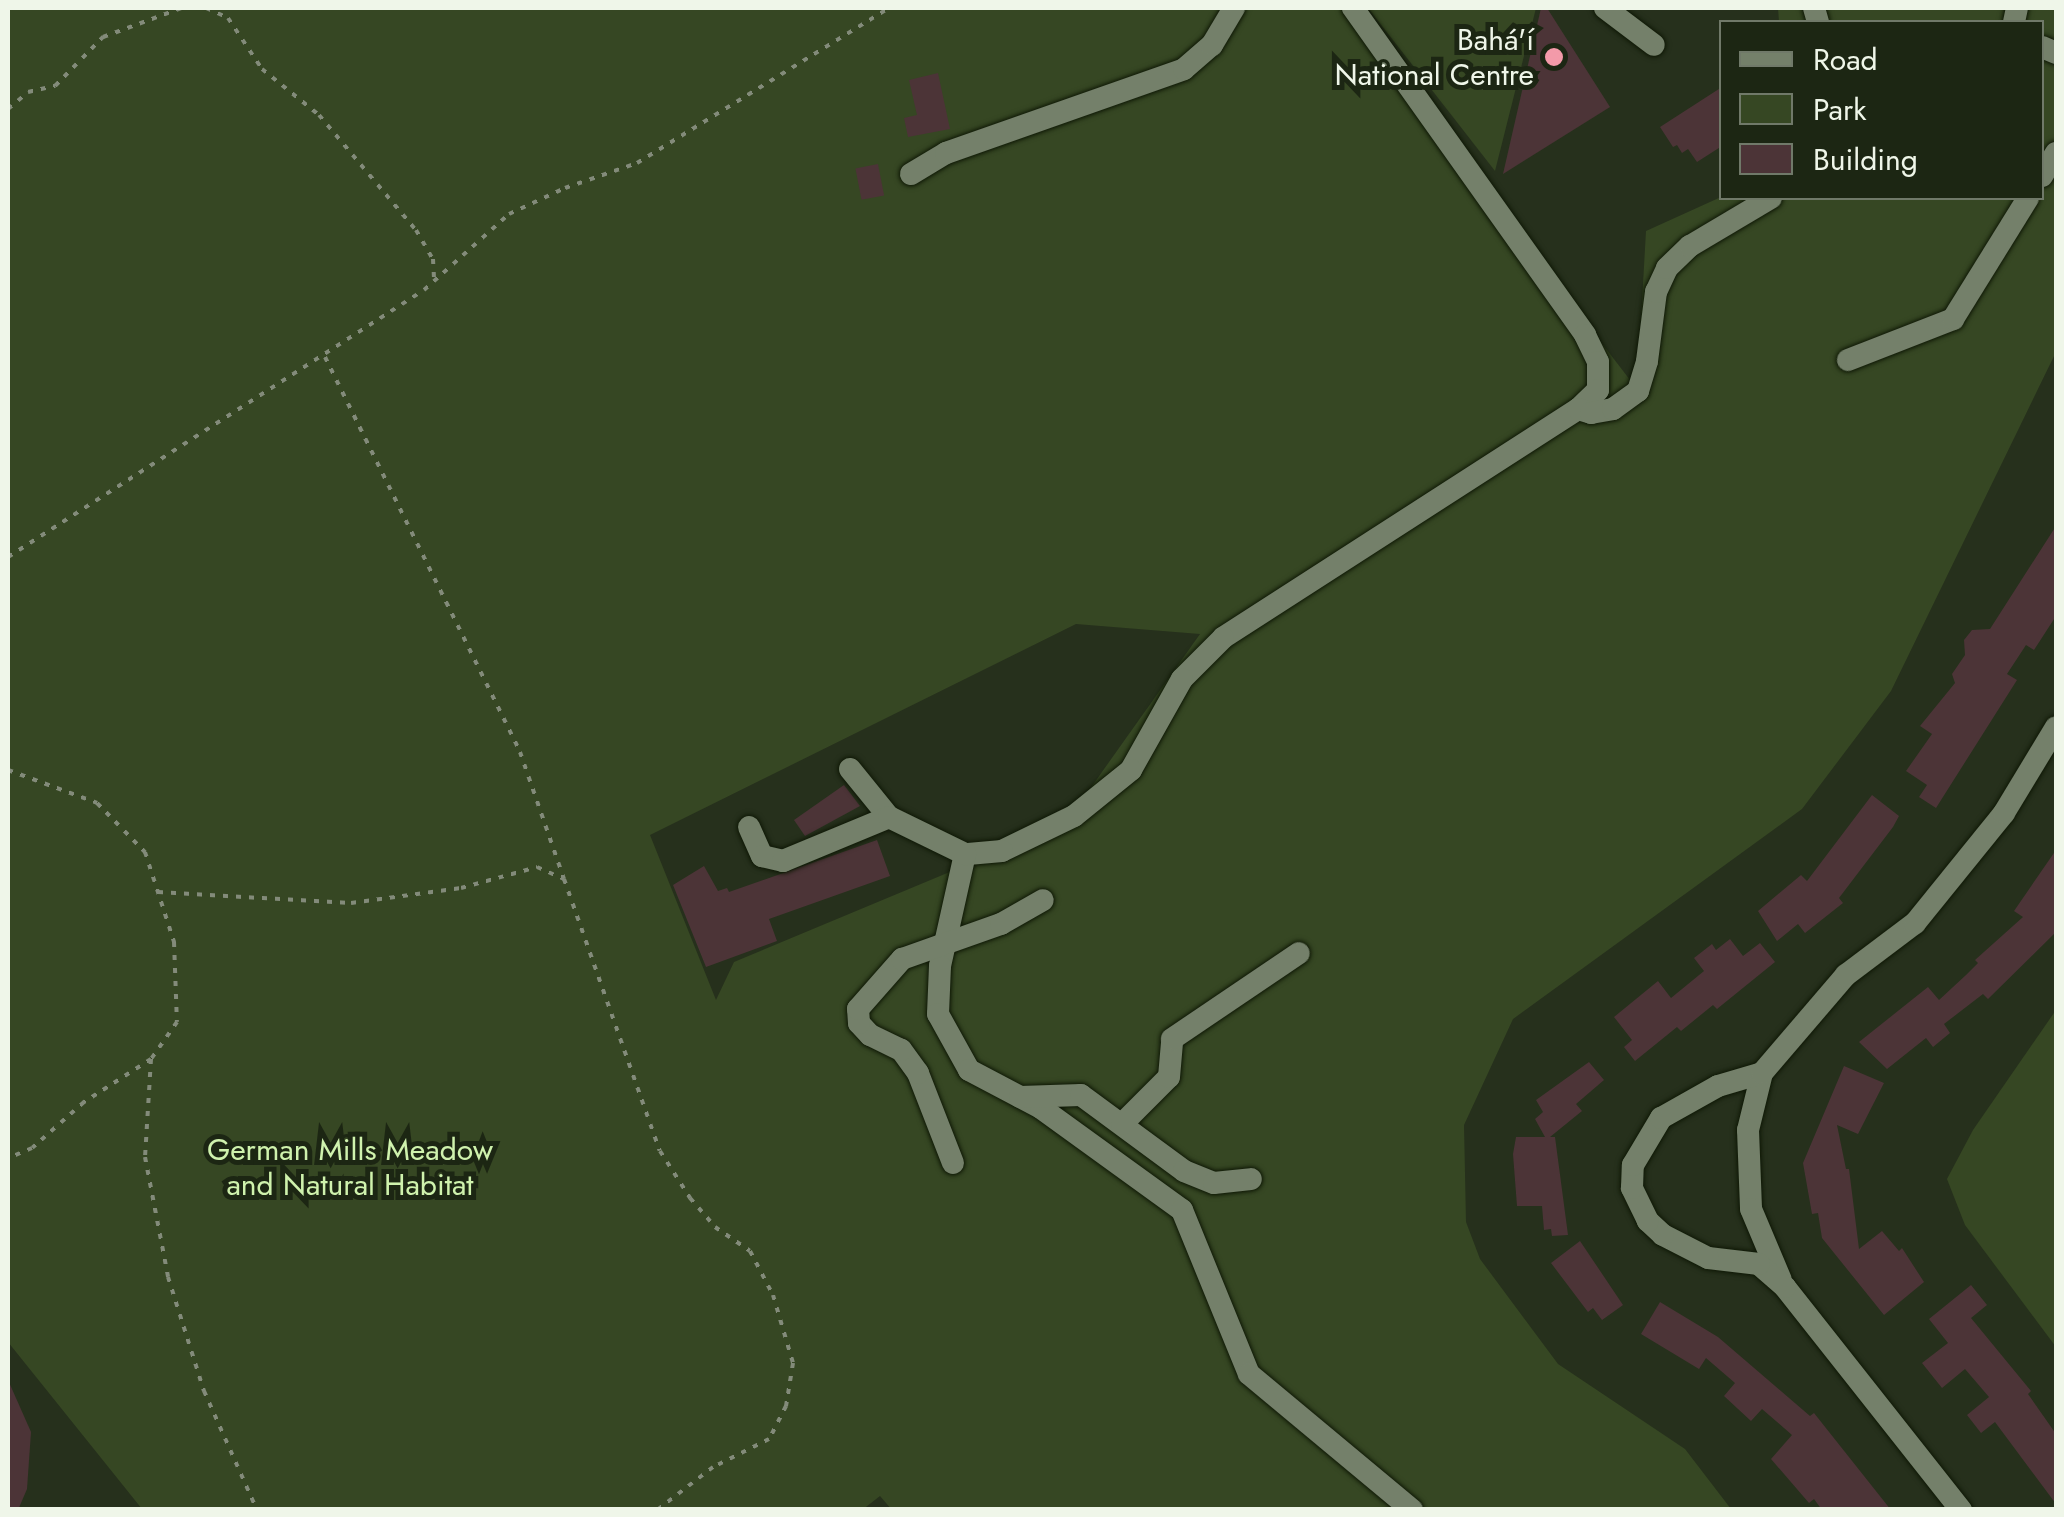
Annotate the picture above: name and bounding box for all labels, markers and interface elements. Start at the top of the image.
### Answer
legend [1719,20,2044,200]
place label: Bahá'í National Centre [1335,22,1534,92]
text: Road [1813,38,1878,81]
marker: Bahá'í National Centre [1543,46,1565,68]
text: Park [1813,88,1866,131]
text: Building [1813,138,1918,181]
park label: German Mills Meadow and Natural Habitat [207,1132,493,1202]

